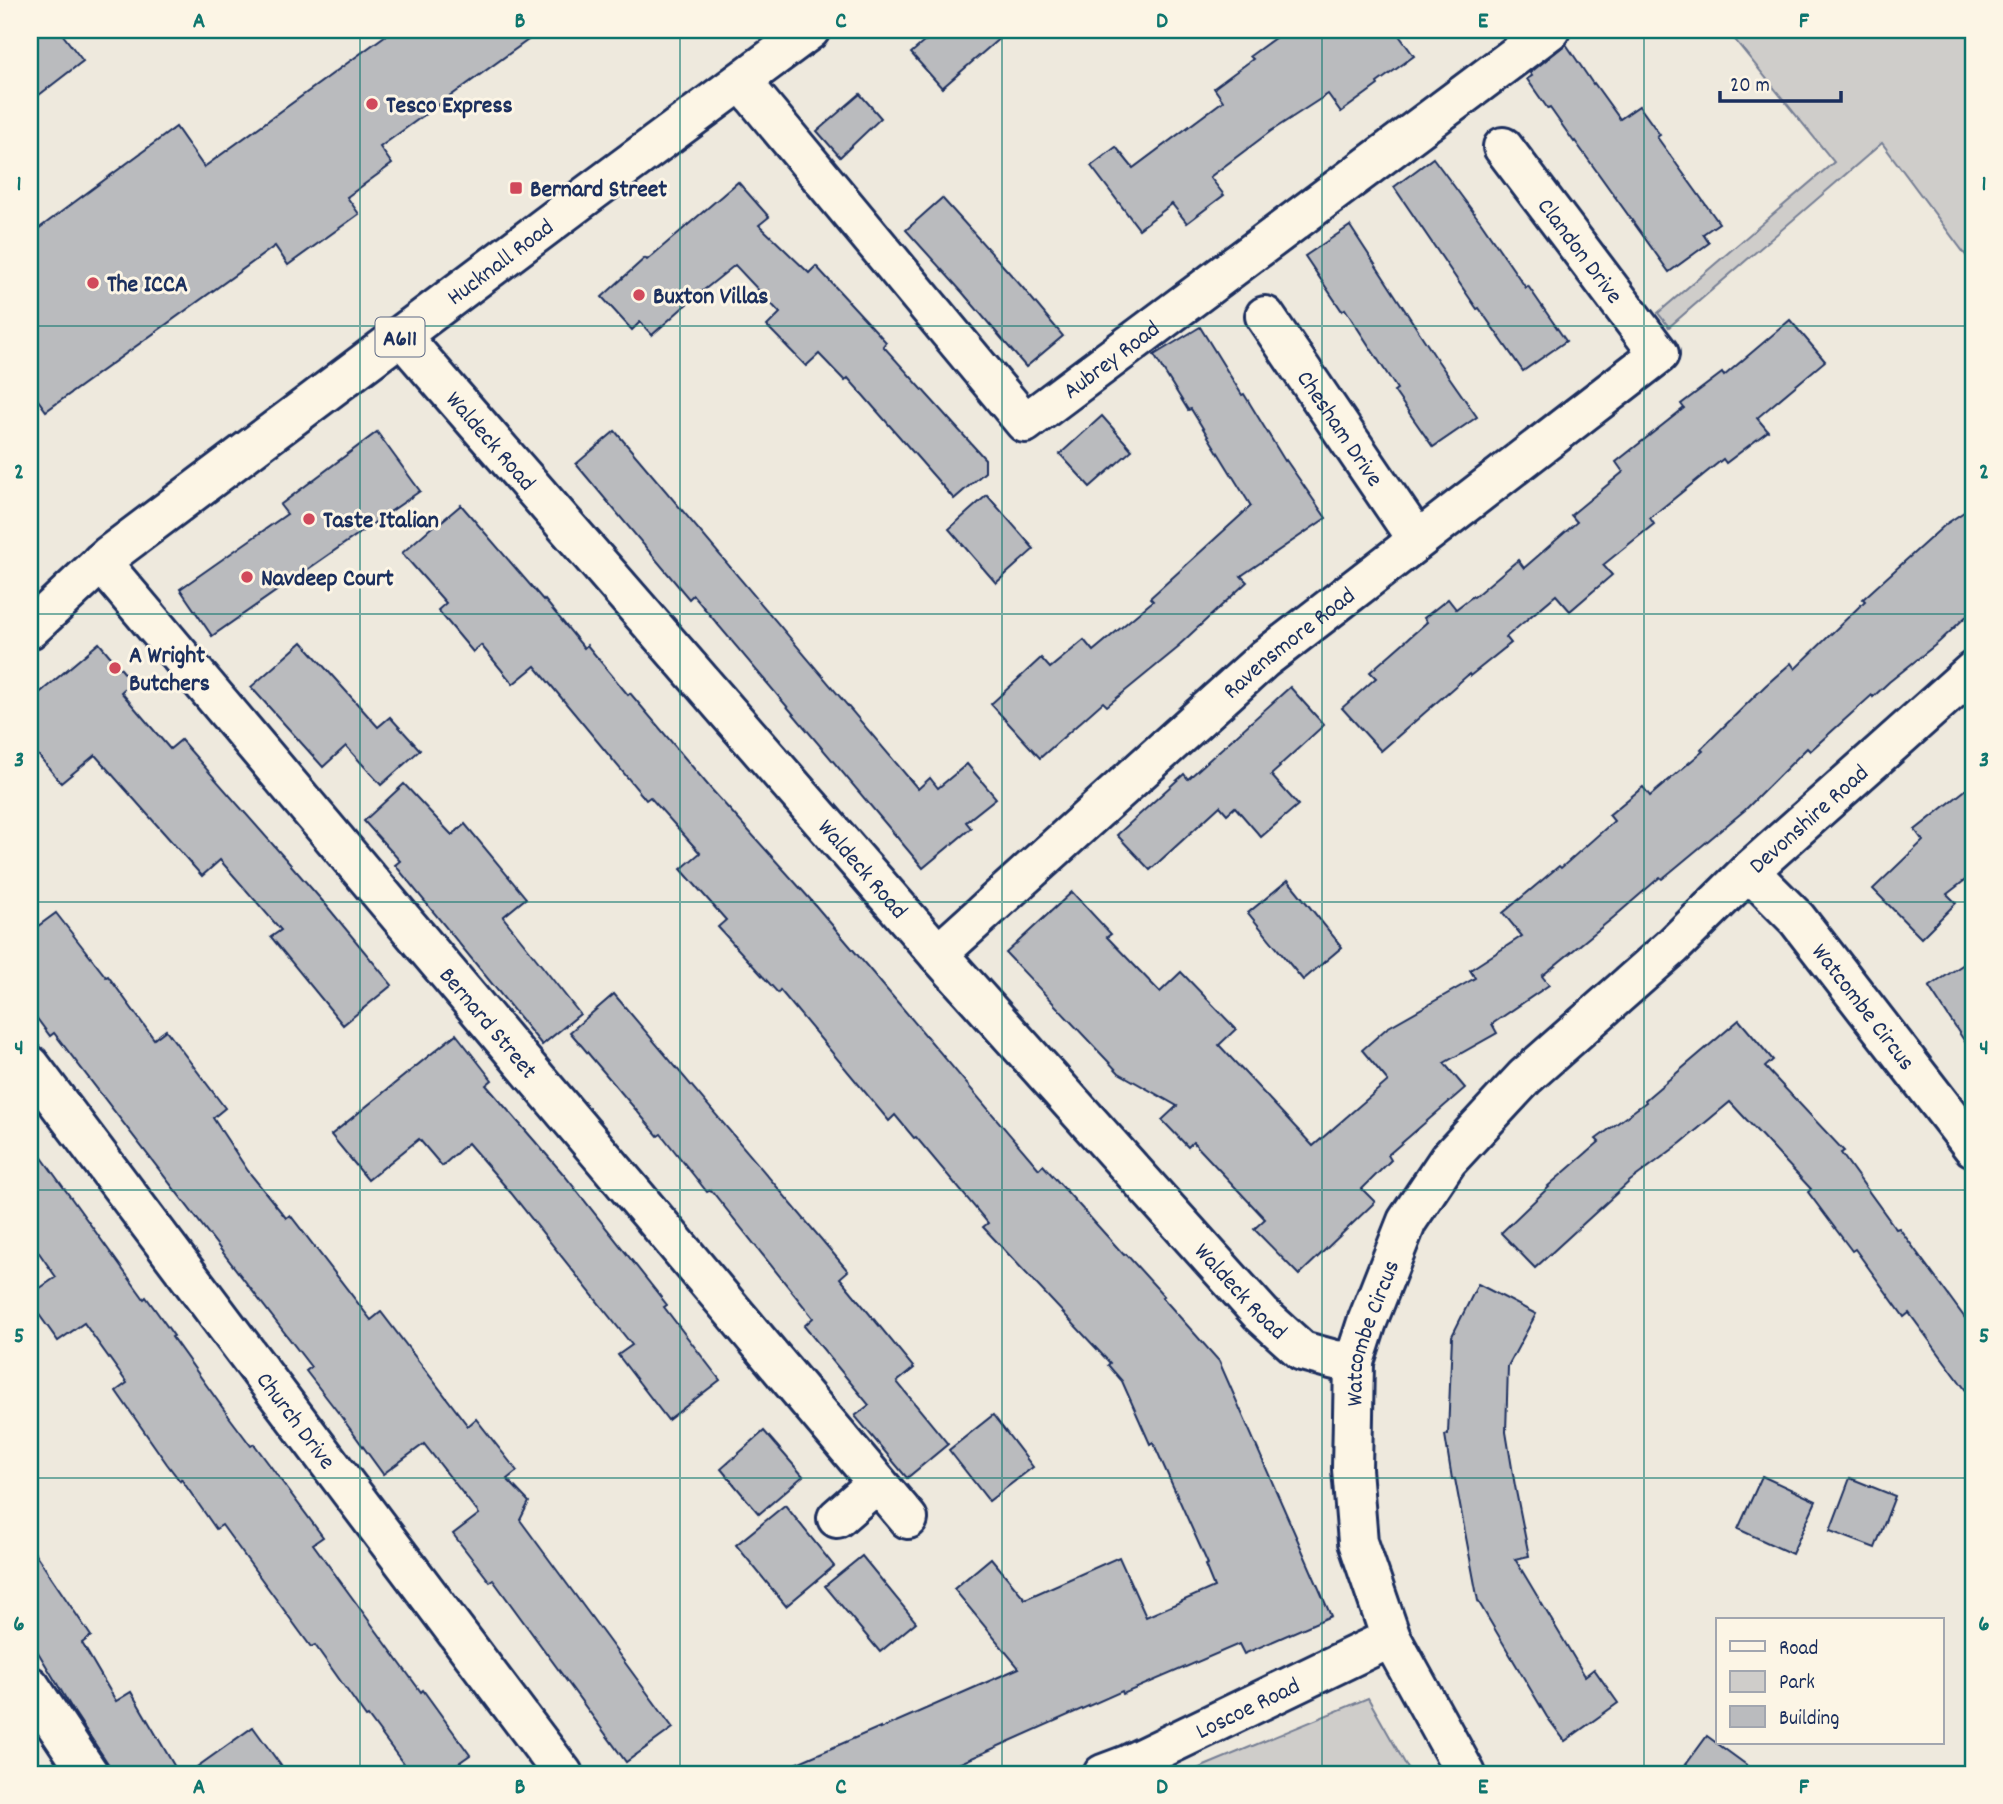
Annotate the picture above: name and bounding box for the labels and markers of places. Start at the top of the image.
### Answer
place label: Tesco Express [386,90,513,124]
marker: Tesco Express [364,96,380,112]
place label: Bernard Street [530,174,667,208]
marker: Bernard Street [508,180,524,196]
place label: The ICCA [107,269,188,303]
marker: The ICCA [85,275,101,291]
place label: Buxton Villas [653,281,768,315]
marker: Buxton Villas [631,287,647,303]
place label: Taste Italian [323,505,439,539]
marker: Taste Italian [301,511,317,527]
place label: Navdeep Court [261,563,394,597]
marker: Navdeep Court [239,569,255,585]
place label: A Wright Butchers [129,640,210,702]
marker: A Wright Butchers [107,660,123,676]

